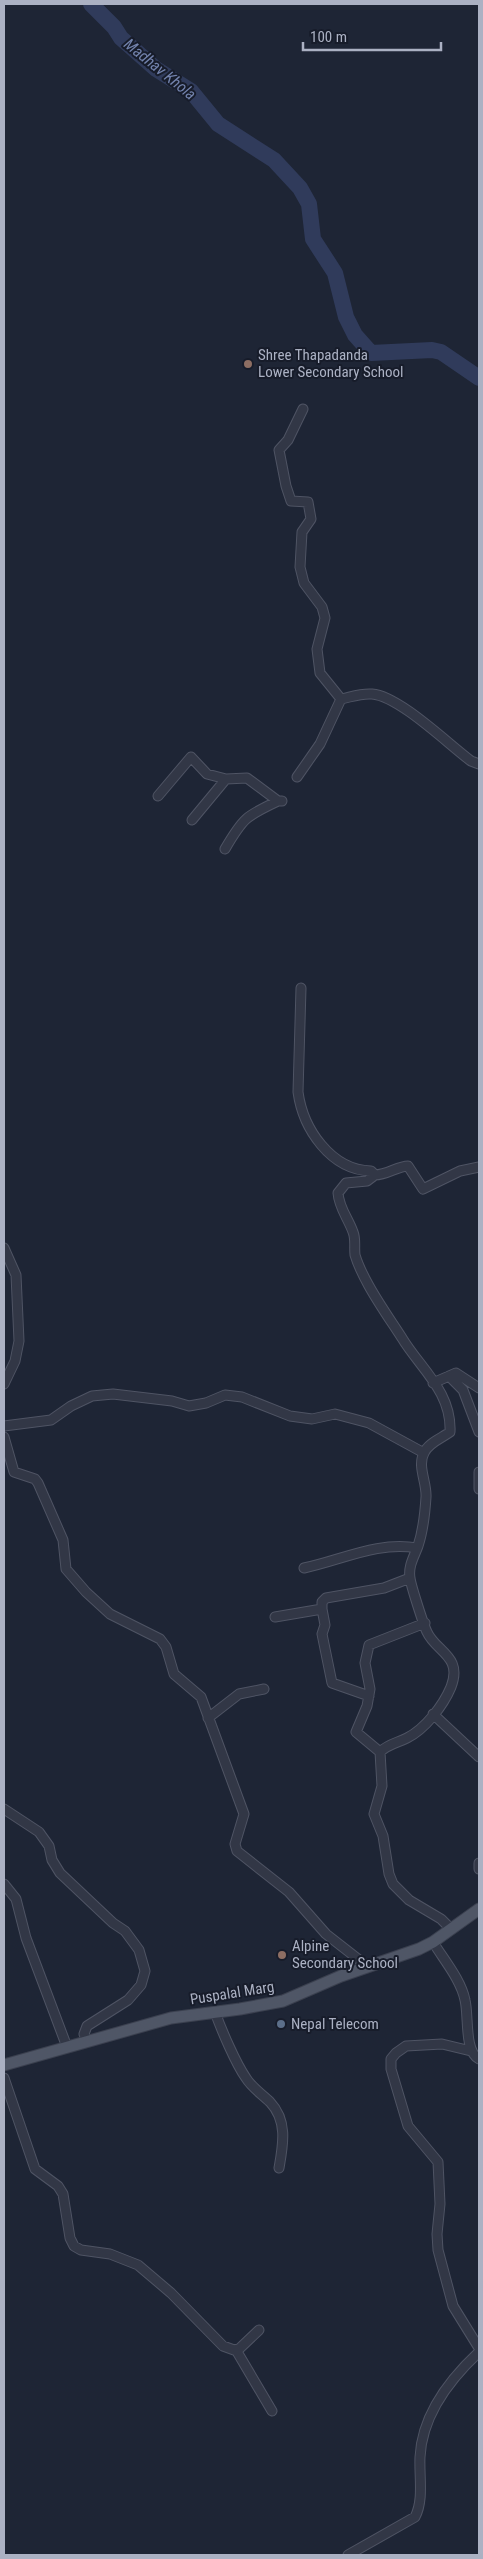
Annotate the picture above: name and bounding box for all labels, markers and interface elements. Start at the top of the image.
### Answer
scale bar [303,20,440,52]
text: 100 m [310,28,347,46]
water label: Madhav Khola [120,34,200,104]
place label: Shree Thapadanda Lower Secondary School [258,346,403,381]
marker: Shree Thapadanda Lower Secondary School [242,358,254,370]
place label: Alpine Secondary School [292,1937,398,1972]
marker: Alpine Secondary School [276,1949,288,1961]
street label: Puspalal Marg [189,1977,275,2009]
place label: Nepal Telecom [291,2015,379,2033]
marker: Nepal Telecom [275,2018,287,2030]

